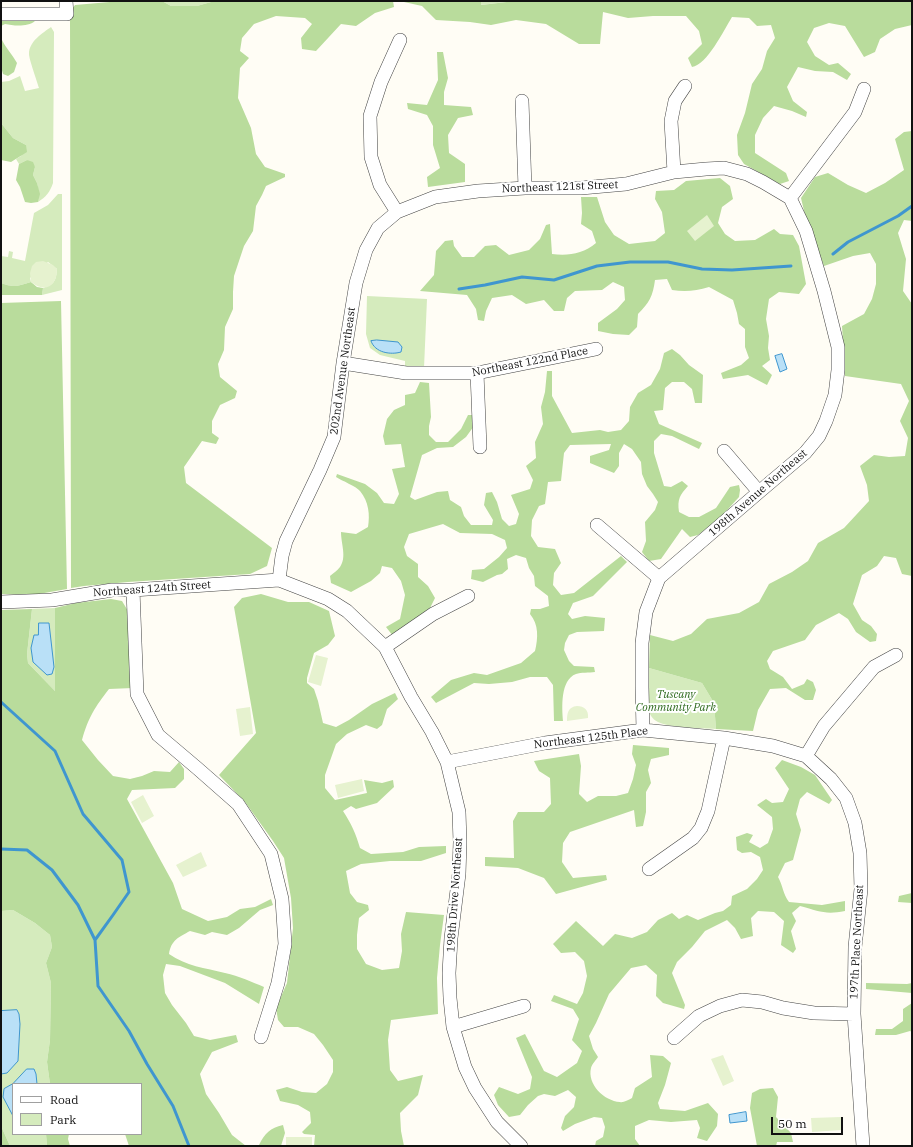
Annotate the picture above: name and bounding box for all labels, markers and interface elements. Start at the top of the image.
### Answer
street label: Northeast 121st Street [502,178,618,196]
street label: 202nd Avenue Northeast [327,306,359,436]
street label: Northeast 122nd Place [471,344,589,380]
street label: 198th Avenue Northeast [706,447,810,539]
street label: Northeast 124th Street [93,578,211,600]
park label: Tuscany Community Park [636,688,716,714]
street label: Northeast 125th Place [533,724,649,752]
street label: 198th Drive Northeast [444,837,466,953]
street label: 197th Place Northeast [847,884,867,1000]
legend [12,1083,142,1135]
text: Road [50,1092,79,1107]
scale bar [773,1109,845,1135]
text: Park [50,1112,76,1127]
text: 50 m [778,1116,807,1131]

